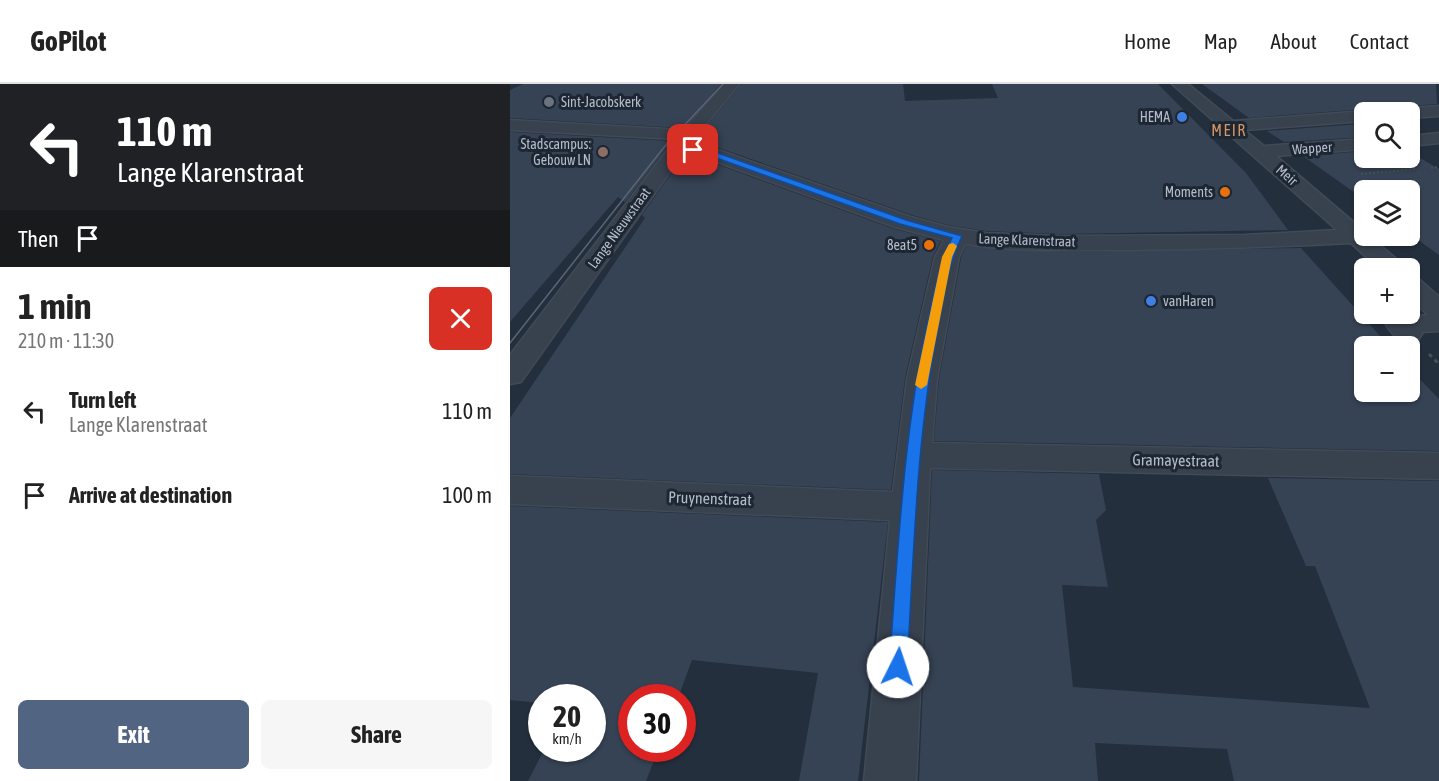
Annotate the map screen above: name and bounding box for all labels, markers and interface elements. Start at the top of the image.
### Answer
text: GoPilot [30,25,106,57]
text: Home [1124,29,1171,53]
text: Map [1204,29,1238,53]
text: About [1271,29,1317,53]
text: Contact [1350,29,1409,53]
place label: Sint-Jacobskerk [561,94,641,110]
marker: Sint-Jacobskerk [542,95,556,109]
map controls [1354,102,1420,402]
button: search [1354,102,1420,168]
text: 110 m [117,107,212,155]
icon: left [18,108,96,186]
place label: HEMA [1140,109,1170,125]
marker: HEMA [1175,110,1189,124]
district label: MEIR [1211,121,1247,139]
pin [667,124,718,175]
icon: arrive [676,133,709,166]
place label: Stadscampus: Gebouw LN [520,136,591,168]
street label: Wapper [1291,139,1333,157]
marker: Stadscampus: Gebouw LN [596,145,610,159]
text: Lange Klarenstraat [117,157,304,188]
street label: Meir [1273,161,1302,189]
button: layers [1354,180,1420,246]
place label: Moments [1165,184,1213,200]
street label: Lange Nieuwstraat [584,185,654,271]
marker: Moments [1218,185,1232,199]
icon: arrive [71,222,104,255]
text: Then [18,226,59,252]
street label: Lange Klarenstraat [978,230,1076,250]
place label: 8eat5 [887,237,917,253]
marker: 8eat5 [922,238,936,252]
button: + [1354,258,1420,324]
text: 1 min [18,285,92,327]
button: close [429,287,492,350]
place label: vanHaren [1163,293,1214,309]
marker: vanHaren [1144,294,1158,308]
text: 210 m · 11:30 [18,329,114,352]
button: − [1354,336,1420,402]
text: Turn left [69,387,136,413]
icon: left [18,395,51,428]
text: 110 m [442,398,492,424]
text: Lange Klarenstraat [69,413,208,436]
street label: Gramayestraat [1132,450,1220,471]
icon: arrive [18,479,51,512]
text: Arrive at destination [69,482,232,508]
text: 100 m [442,482,492,508]
street label: Pruynenstraat [668,488,753,509]
position arrow [866,635,930,699]
speed limit sign: 30 [618,684,696,762]
text: 20 [553,699,581,733]
button: Exit [18,700,249,769]
button: Share [261,700,492,769]
text: km/h [552,730,582,747]

